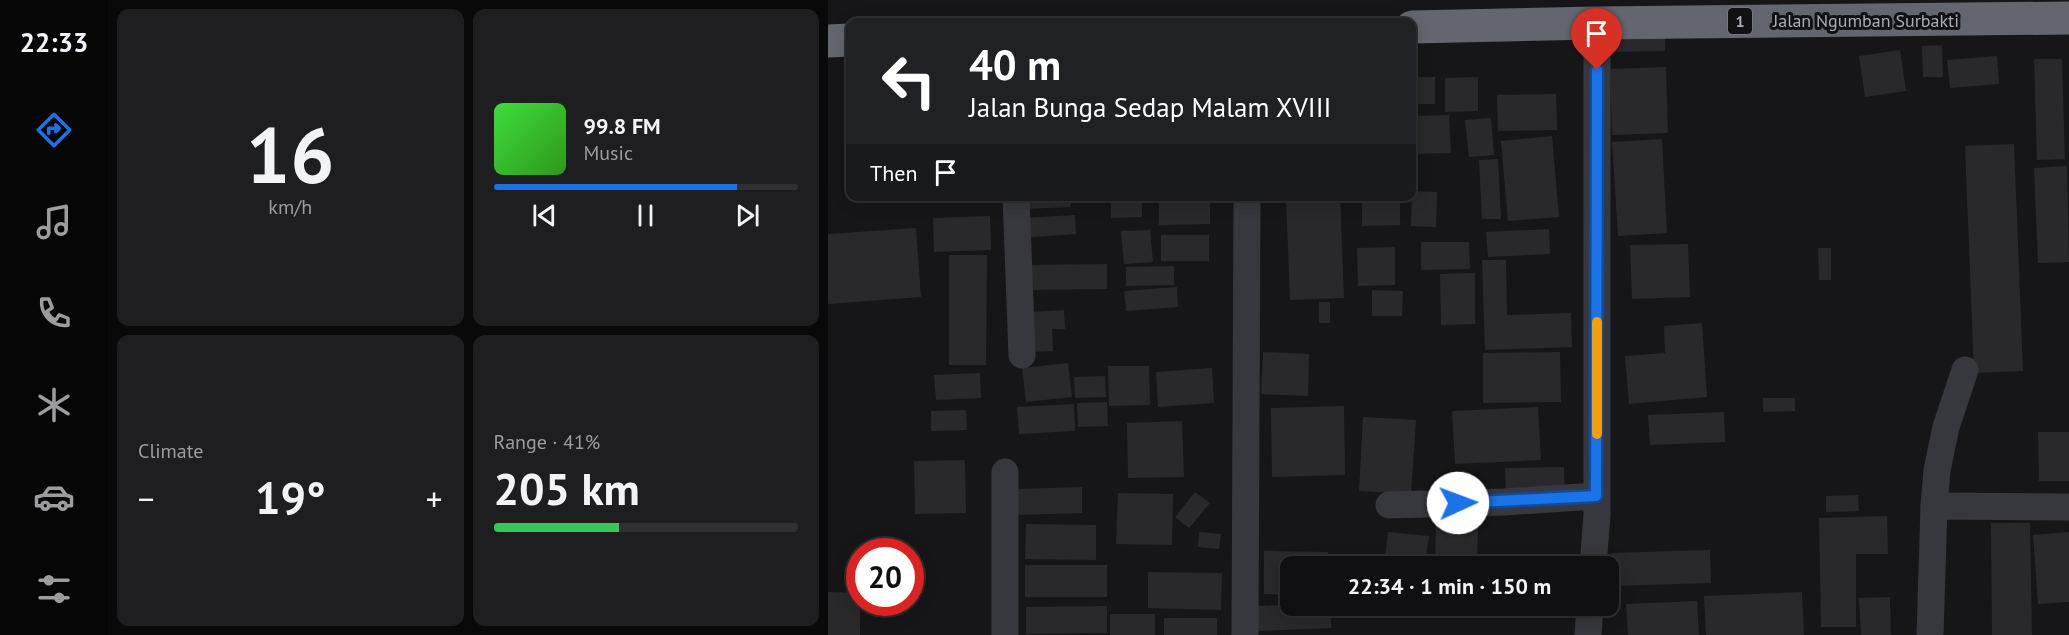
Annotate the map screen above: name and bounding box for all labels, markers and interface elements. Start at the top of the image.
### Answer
pin [1571,8,1622,70]
road number: 1 [1728,8,1752,34]
street label: Jalan Ngumban Surbakti [1772,9,1959,32]
icon: arrive [1580,17,1613,50]
text: 22:33 [20,25,88,59]
text: 40 m [969,37,1061,92]
icon: left [870,42,948,120]
text: Jalan Bunga Sedap Malam XVIII [969,90,1331,124]
text: 16 [246,104,334,205]
icon: directions [33,109,75,151]
text: 99.8 FM [584,112,661,140]
text: Music [584,140,633,166]
icon: arrive [929,156,962,189]
text: Then [870,159,917,187]
text: km/h [268,194,312,220]
icon: previous [528,199,561,232]
icon: pause [629,199,662,232]
icon: next [731,199,764,232]
icon: music [33,201,75,243]
icon: phone [33,292,75,334]
icon: climate [33,384,75,426]
text: Range · 41% [494,429,600,455]
text: Climate [138,438,204,464]
text: 205 km [494,459,640,517]
text: 19° [255,468,326,526]
position arrow [1426,471,1490,535]
icon: car [33,476,75,518]
text: − [138,477,155,520]
text: + [426,477,442,520]
speed limit sign: 20 [846,538,924,616]
icon: filters [33,568,75,610]
text: 22:34 · 1 min · 150 m [1348,572,1551,600]

